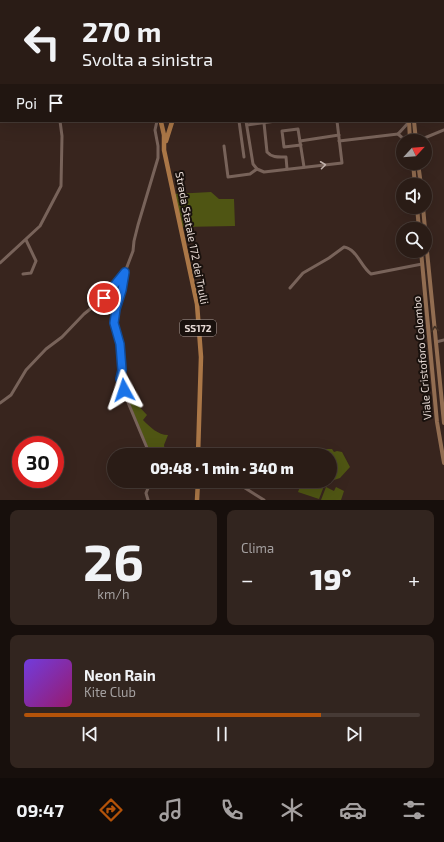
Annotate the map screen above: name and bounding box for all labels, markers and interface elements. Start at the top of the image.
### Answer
text: 270 m [82,14,161,48]
icon: left [16,16,68,68]
text: Svolta a sinistra [82,48,213,70]
icon: arrive [45,92,67,114]
text: Poi [16,94,37,112]
north arrow [396,134,432,170]
map controls [396,134,432,258]
one-way arrow [320,161,326,170]
street label: Strada Statale 172 dei Trulli [173,170,212,305]
button: sound [396,178,432,214]
button: search [396,222,432,258]
pin [87,281,121,315]
icon: arrive [93,287,115,309]
street label: Viale Cristoforo Colombo [410,296,433,420]
road number: SS172 [180,320,216,336]
one-way arrow [430,326,439,332]
position arrow [103,369,145,411]
speed limit sign: 30 [12,436,64,488]
text: 09:48 · 1 min · 340 m [150,459,294,477]
text: 26 [83,529,144,591]
text: Clima [241,540,274,556]
text: 19° [310,560,352,596]
text: − [241,566,254,592]
text: + [408,566,420,592]
text: km/h [97,586,130,602]
text: Neon Rain [84,666,156,684]
text: Kite Club [84,684,136,700]
icon: previous [79,723,101,745]
icon: pause [211,723,233,745]
icon: next [343,723,365,745]
icon: directions [97,796,125,824]
icon: music [157,796,185,824]
icon: phone [218,796,246,824]
icon: climate [278,796,306,824]
icon: car [339,796,367,824]
icon: filters [400,796,428,824]
text: 09:47 [16,799,64,821]

